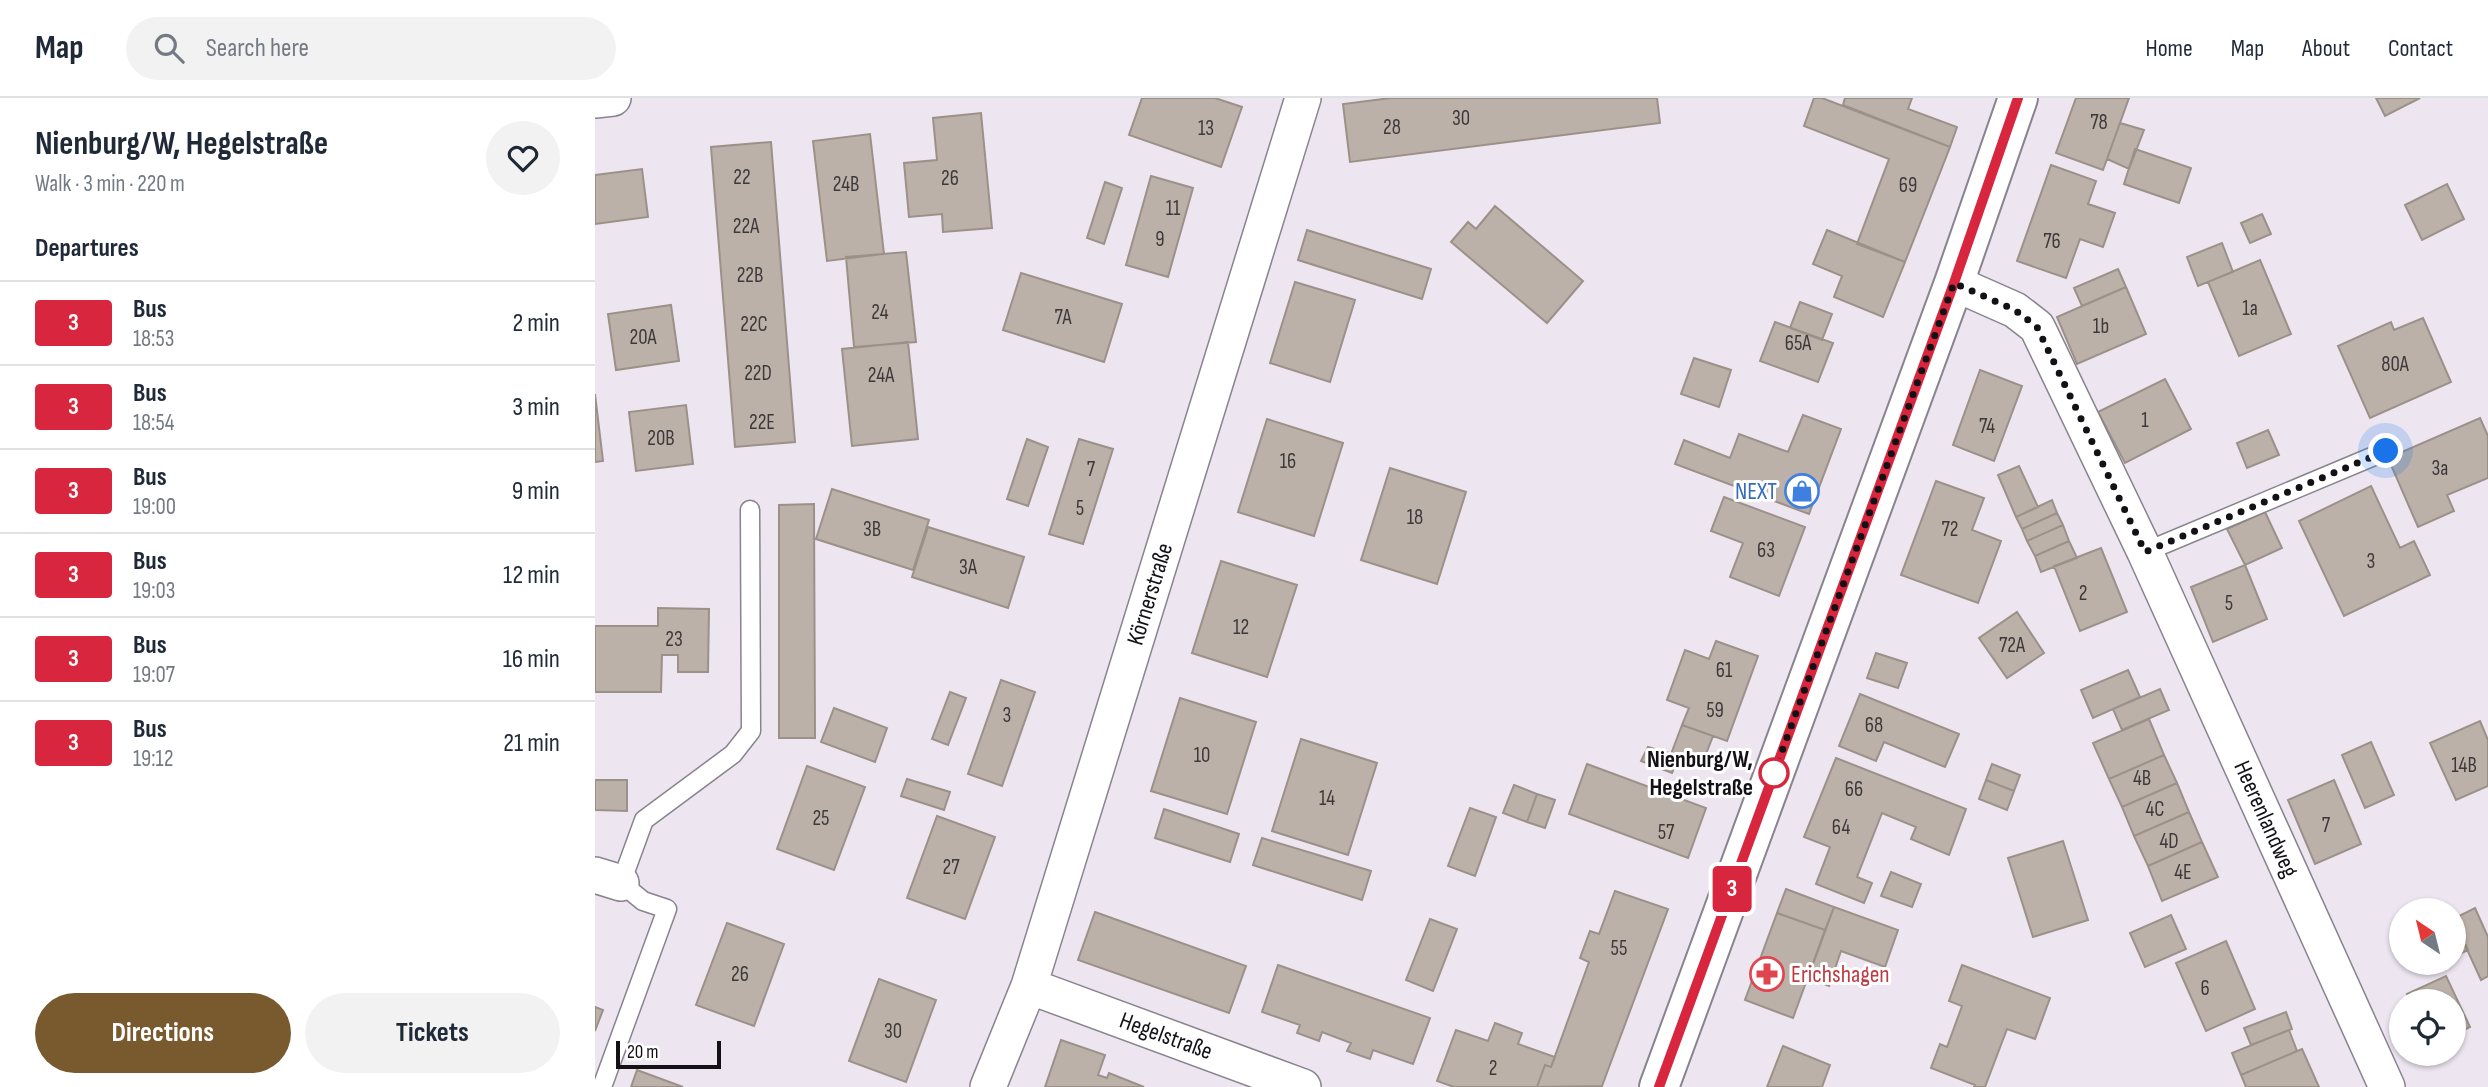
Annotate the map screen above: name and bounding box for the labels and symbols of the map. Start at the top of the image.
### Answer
house number: 30 [1452,106,1470,131]
house number: 78 [2090,110,2108,135]
house number: 28 [1383,115,1401,140]
house number: 13 [1198,116,1214,141]
house number: 22 [733,165,751,190]
house number: 26 [941,166,959,191]
house number: 24B [833,172,859,197]
house number: 69 [1899,173,1917,198]
house number: 11 [1166,196,1181,221]
house number: 22A [733,214,760,239]
house number: 9 [1155,227,1165,252]
house number: 76 [2043,229,2061,254]
house number: 22B [737,263,763,288]
house number: 1a [2242,296,2258,321]
house number: 24 [871,300,889,325]
house number: 7A [1054,305,1073,330]
house number: 22C [740,312,768,337]
house number: 1b [2093,314,2109,339]
house number: 20A [630,325,657,350]
house number: 65A [1785,331,1812,356]
house number: 80A [2381,352,2410,377]
house number: 22D [744,361,772,386]
house number: 24A [868,363,895,388]
house number: 1 [2141,408,2149,433]
house number: 22E [749,410,775,435]
house number: 74 [1979,414,1995,439]
house number: 20B [647,426,675,451]
your location [2368,433,2403,468]
house number: 16 [1280,449,1296,474]
house number: 3a [2432,456,2448,481]
house number: 7 [1087,457,1096,482]
shop icon: NEXT [1783,472,1821,510]
place label: NEXT [1735,477,1777,506]
house number: 5 [1076,496,1084,521]
house number: 18 [1407,505,1423,530]
house number: 3B [863,517,881,542]
house number: 72 [1941,517,1959,542]
house number: 63 [1757,538,1775,563]
street label: Körnerstraße [1121,539,1179,649]
house number: 3 [2367,549,2375,574]
house number: 3A [959,555,978,580]
house number: 2 [2079,581,2087,606]
house number: 5 [2225,591,2233,616]
house number: 12 [1233,615,1249,640]
house number: 23 [665,627,683,652]
house number: 72A [1999,633,2026,658]
house number: 61 [1716,658,1733,683]
house number: 59 [1706,698,1724,723]
house number: 3 [1003,703,1011,728]
house number: 68 [1865,713,1883,738]
house number: 10 [1194,743,1210,768]
place label: Nienburg/W, Hegelstraße [1647,745,1753,802]
house number: 14B [2451,753,2477,778]
street label: Heerenlandweg [2227,756,2305,882]
marker: Nienburg/W, Hegelstraße [1759,758,1789,788]
house number: 4B [2133,766,2151,791]
house number: 66 [1845,777,1863,802]
house number: 14 [1319,786,1335,811]
house number: 4C [2146,797,2164,822]
house number: 25 [812,806,830,831]
house number: 7 [2322,813,2331,838]
house number: 64 [1832,815,1850,840]
house number: 57 [1658,820,1675,845]
house number: 4D [2159,829,2179,854]
house number: 27 [942,855,960,880]
house number: 4E [2174,860,2192,885]
line badge: 3 [1709,866,1755,912]
north arrow [2389,898,2466,975]
house number: 55 [1611,936,1627,961]
pharmacy icon: Erichshagen [1748,955,1786,993]
place label: Erichshagen [1791,960,1890,989]
house number: 26 [731,962,749,987]
house number: 6 [2200,976,2210,1001]
street label: Hegelstraße [1116,1006,1216,1066]
house number: 30 [884,1019,902,1044]
scale bar [616,1038,721,1070]
house number: 2 [1489,1056,1497,1081]

